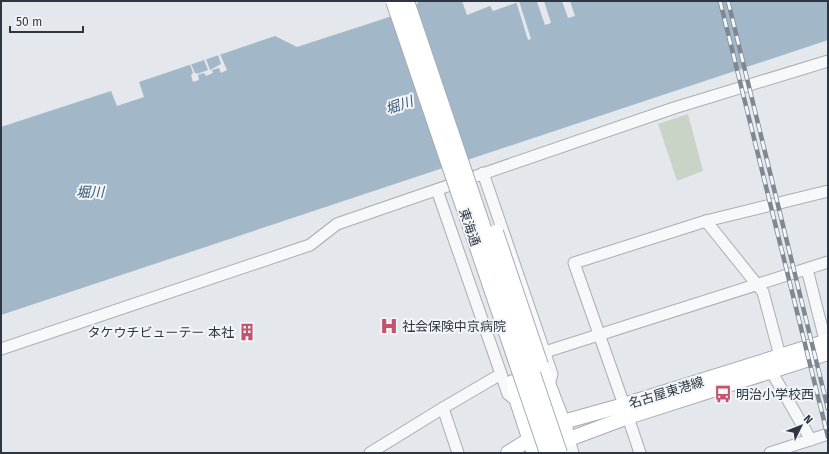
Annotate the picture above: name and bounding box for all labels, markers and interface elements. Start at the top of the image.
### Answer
scale bar [10,8,83,34]
text: 50 m [16,15,42,29]
water label: 堀川 [383,92,417,118]
water label: 堀川 [76,184,106,201]
street label: 東海通 [456,206,483,248]
hospital icon: 社会保険中京病院 [379,316,399,336]
place label: 社会保険中京病院 [402,319,506,334]
building icon: タケウチビューテー 本社 [237,322,257,342]
place label: タケウチビューテー 本社 [88,325,234,340]
street label: 名古屋東港線 [627,374,706,411]
bus stop icon: 明治小学校西 [713,384,733,404]
place label: 明治小学校西 [736,387,814,402]
north arrow [781,406,821,446]
text: N [801,412,815,427]

